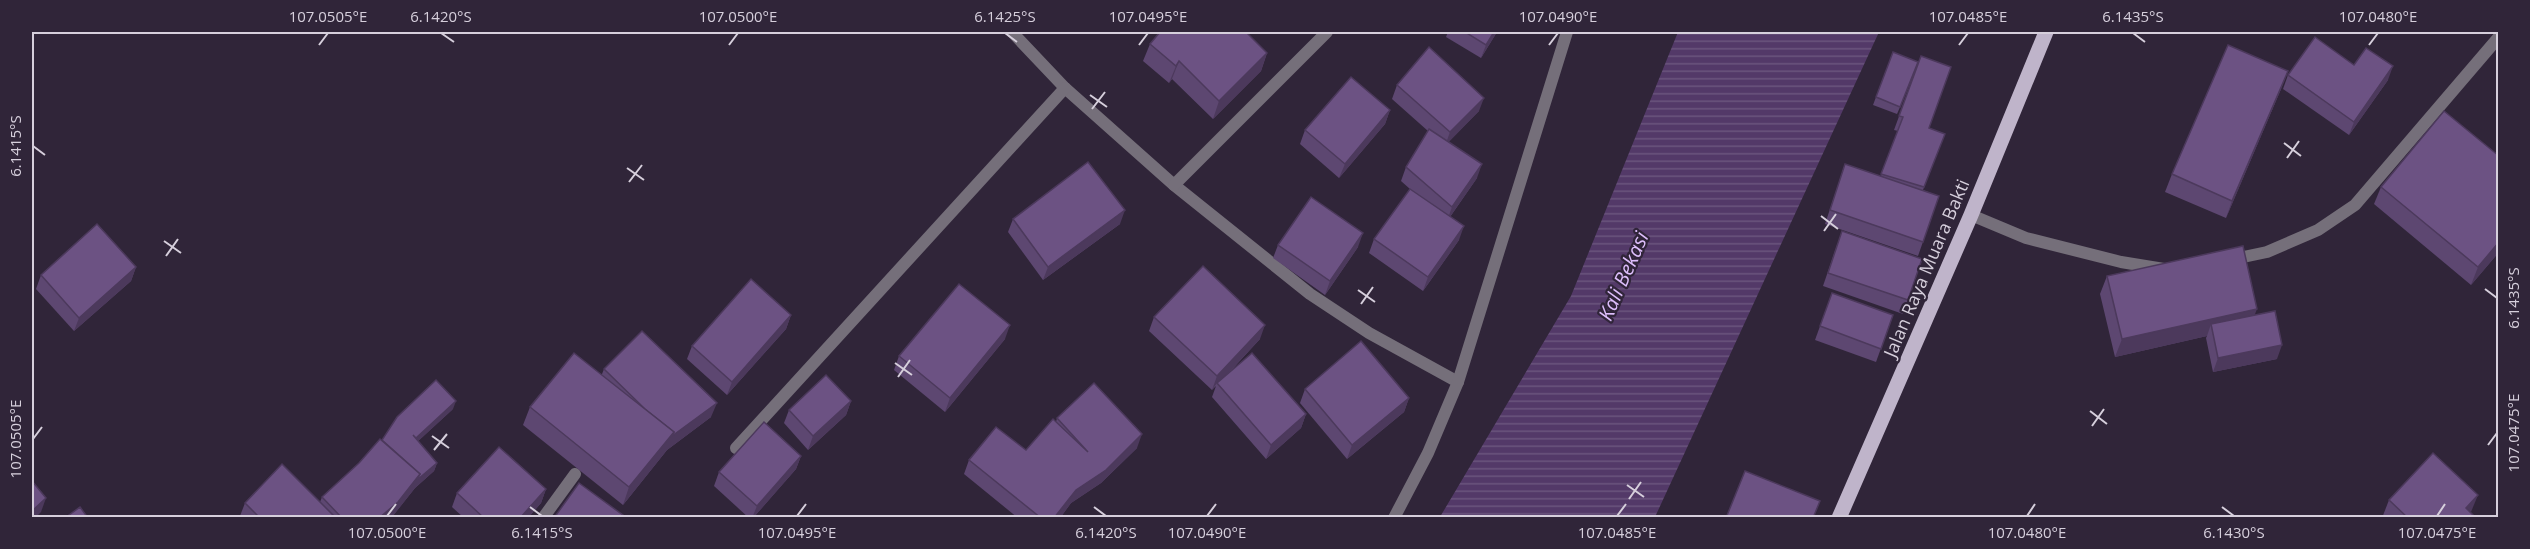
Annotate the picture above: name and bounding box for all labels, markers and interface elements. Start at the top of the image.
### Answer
text: 107.0505°E [289,6,367,26]
text: 6.1420°S [410,6,472,26]
text: 107.0500°E [699,6,777,26]
text: 6.1425°S [974,6,1036,26]
text: 107.0495°E [1109,6,1187,26]
text: 107.0490°E [1519,6,1597,26]
text: 107.0485°E [1929,6,2007,26]
text: 6.1435°S [2102,6,2164,26]
text: 107.0480°E [2339,6,2417,26]
text: 6.1415°S [5,115,25,177]
street label: Jalan Raya Muara Bakti [1877,175,1974,363]
water label: Kali Bekasi [1591,226,1655,325]
text: 6.1435°S [2503,267,2523,329]
text: 107.0475°E [2503,394,2523,472]
text: 107.0505°E [5,400,25,478]
text: 107.0500°E [348,522,426,542]
text: 6.1415°S [511,522,573,542]
text: 107.0495°E [758,522,836,542]
text: 6.1420°S [1075,522,1137,542]
text: 107.0490°E [1168,522,1246,542]
text: 107.0485°E [1578,522,1656,542]
text: 107.0480°E [1988,522,2066,542]
text: 6.1430°S [2203,522,2265,542]
text: 107.0475°E [2398,522,2476,542]

